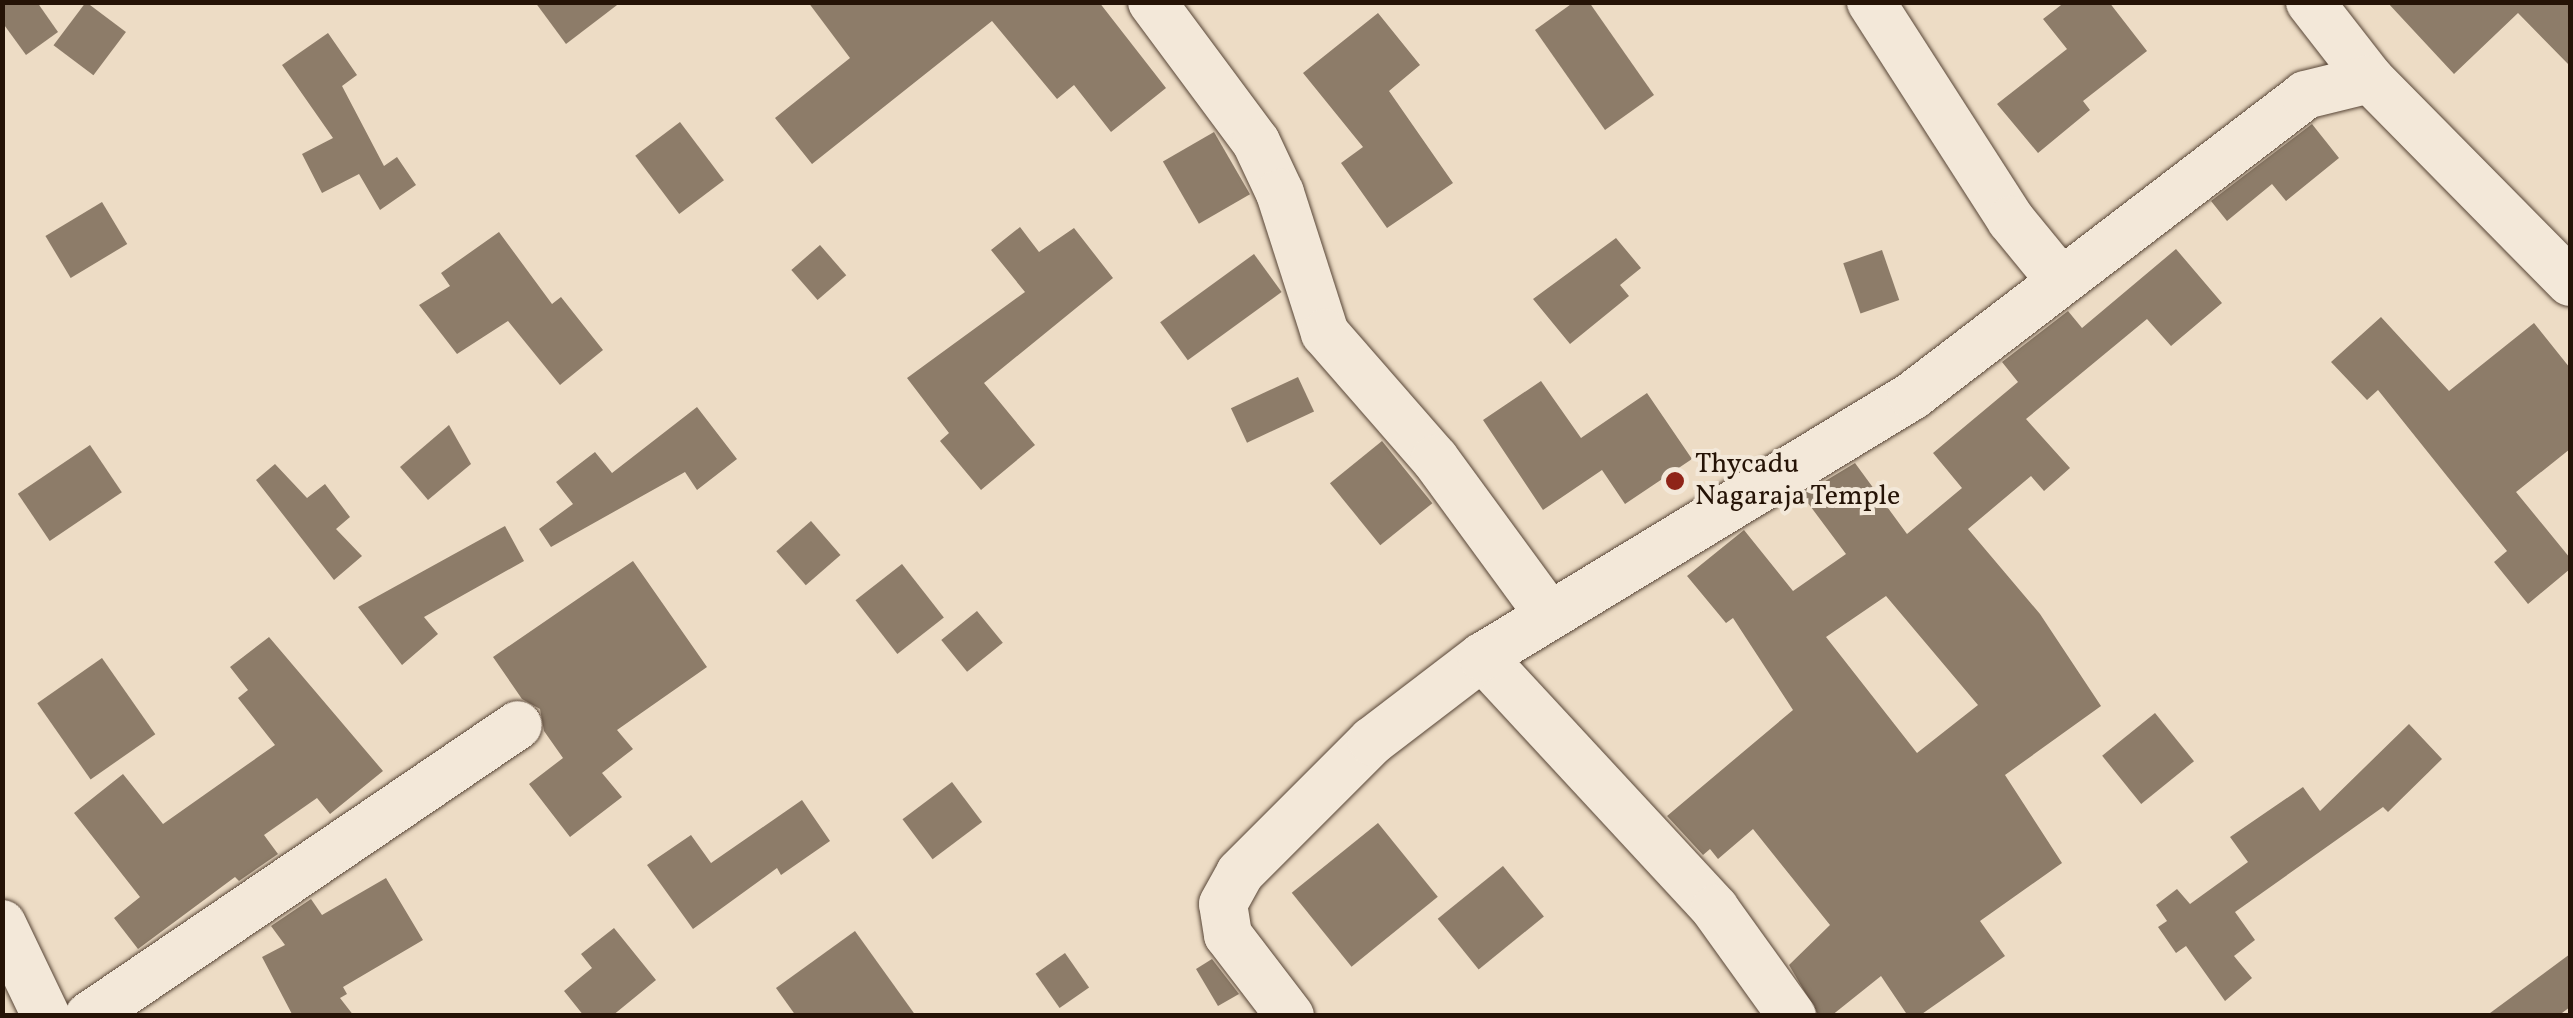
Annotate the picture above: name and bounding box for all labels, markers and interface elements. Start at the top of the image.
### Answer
place label: Thycadu Nagaraja Temple [1695,448,1901,514]
marker: Thycadu Nagaraja Temple [1664,470,1686,492]

